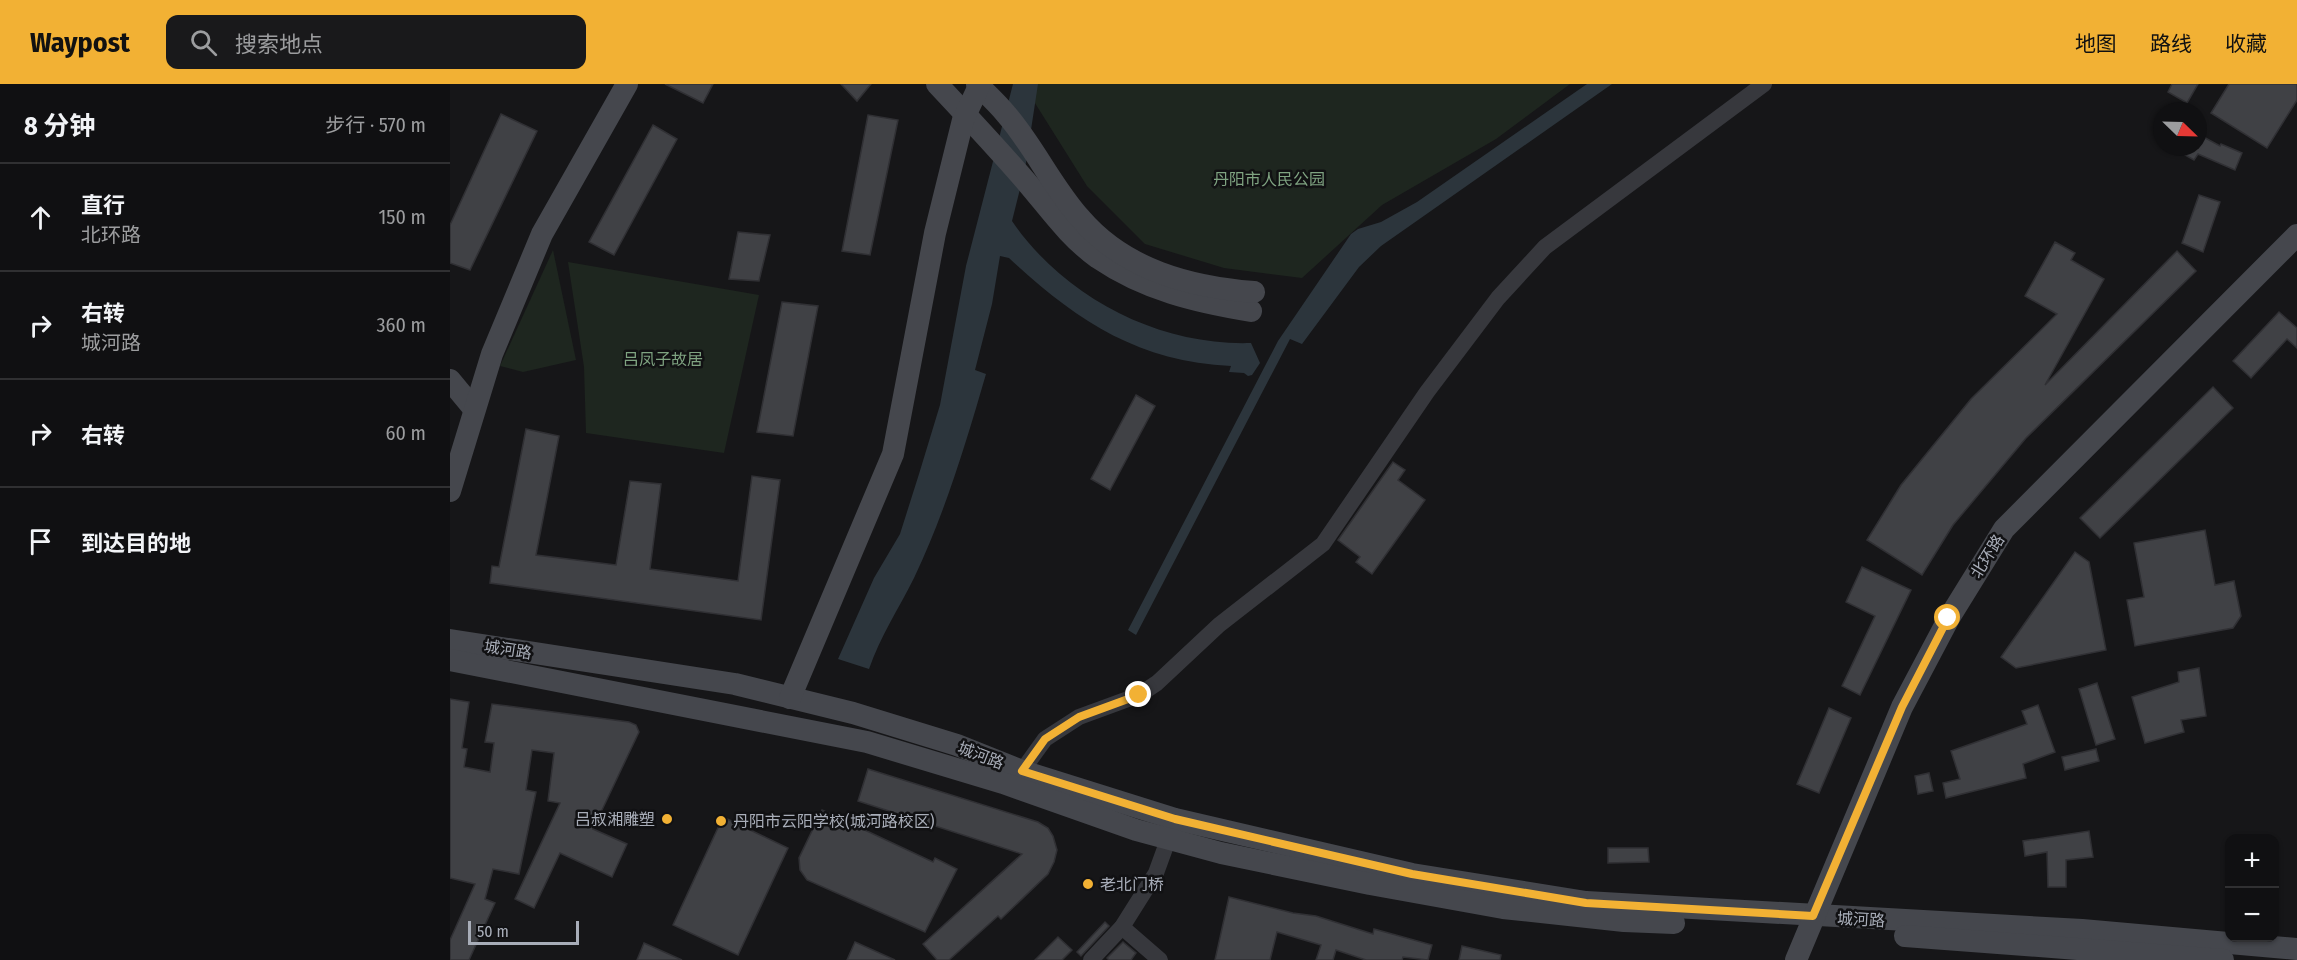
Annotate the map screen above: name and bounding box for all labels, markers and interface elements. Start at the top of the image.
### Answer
search box [166,15,586,69]
text: Waypost [30,26,130,59]
icon: search [187,26,220,59]
text: 搜索地点 [235,31,323,58]
text: 地图 [2075,31,2117,57]
text: 路线 [2150,31,2192,57]
text: 收藏 [2225,31,2267,57]
north arrow [2153,102,2207,156]
text: 8 分钟 [24,111,95,142]
text: 步行 · 570 m [325,113,426,137]
park label: 丹阳市人民公园 [1213,170,1325,189]
text: 直行 [81,192,125,219]
icon: ahead [24,201,57,234]
text: 150 m [379,205,426,229]
text: 北环路 [81,223,141,247]
text: 右转 [81,300,125,327]
icon: right [24,309,57,342]
text: 360 m [377,313,426,337]
text: 城河路 [81,331,141,355]
park label: 吕凤子故居 [623,350,703,369]
icon: right [24,417,57,450]
text: 60 m [386,421,426,445]
text: 右转 [81,422,125,449]
icon: arrive [24,525,57,558]
text: 到达目的地 [81,530,191,557]
street label: 北环路 [1967,531,2008,582]
route start [1934,604,1960,630]
street label: 城河路 [483,636,533,663]
route end [1125,681,1151,707]
street label: 城河路 [955,738,1007,773]
place label: 吕叔湘雕塑 [575,810,655,829]
marker: 吕叔湘雕塑 [660,812,674,826]
place label: 丹阳市云阳学校(城河路校区) [733,812,935,831]
marker: 丹阳市云阳学校(城河路校区) [714,814,728,828]
map controls [2225,834,2279,942]
button: + [2225,834,2279,888]
place label: 老北门桥 [1100,875,1164,894]
marker: 老北门桥 [1081,877,1095,891]
button: − [2225,888,2279,942]
street label: 城河路 [1837,909,1885,930]
scale bar [468,918,579,946]
text: 50 m [477,922,509,941]

